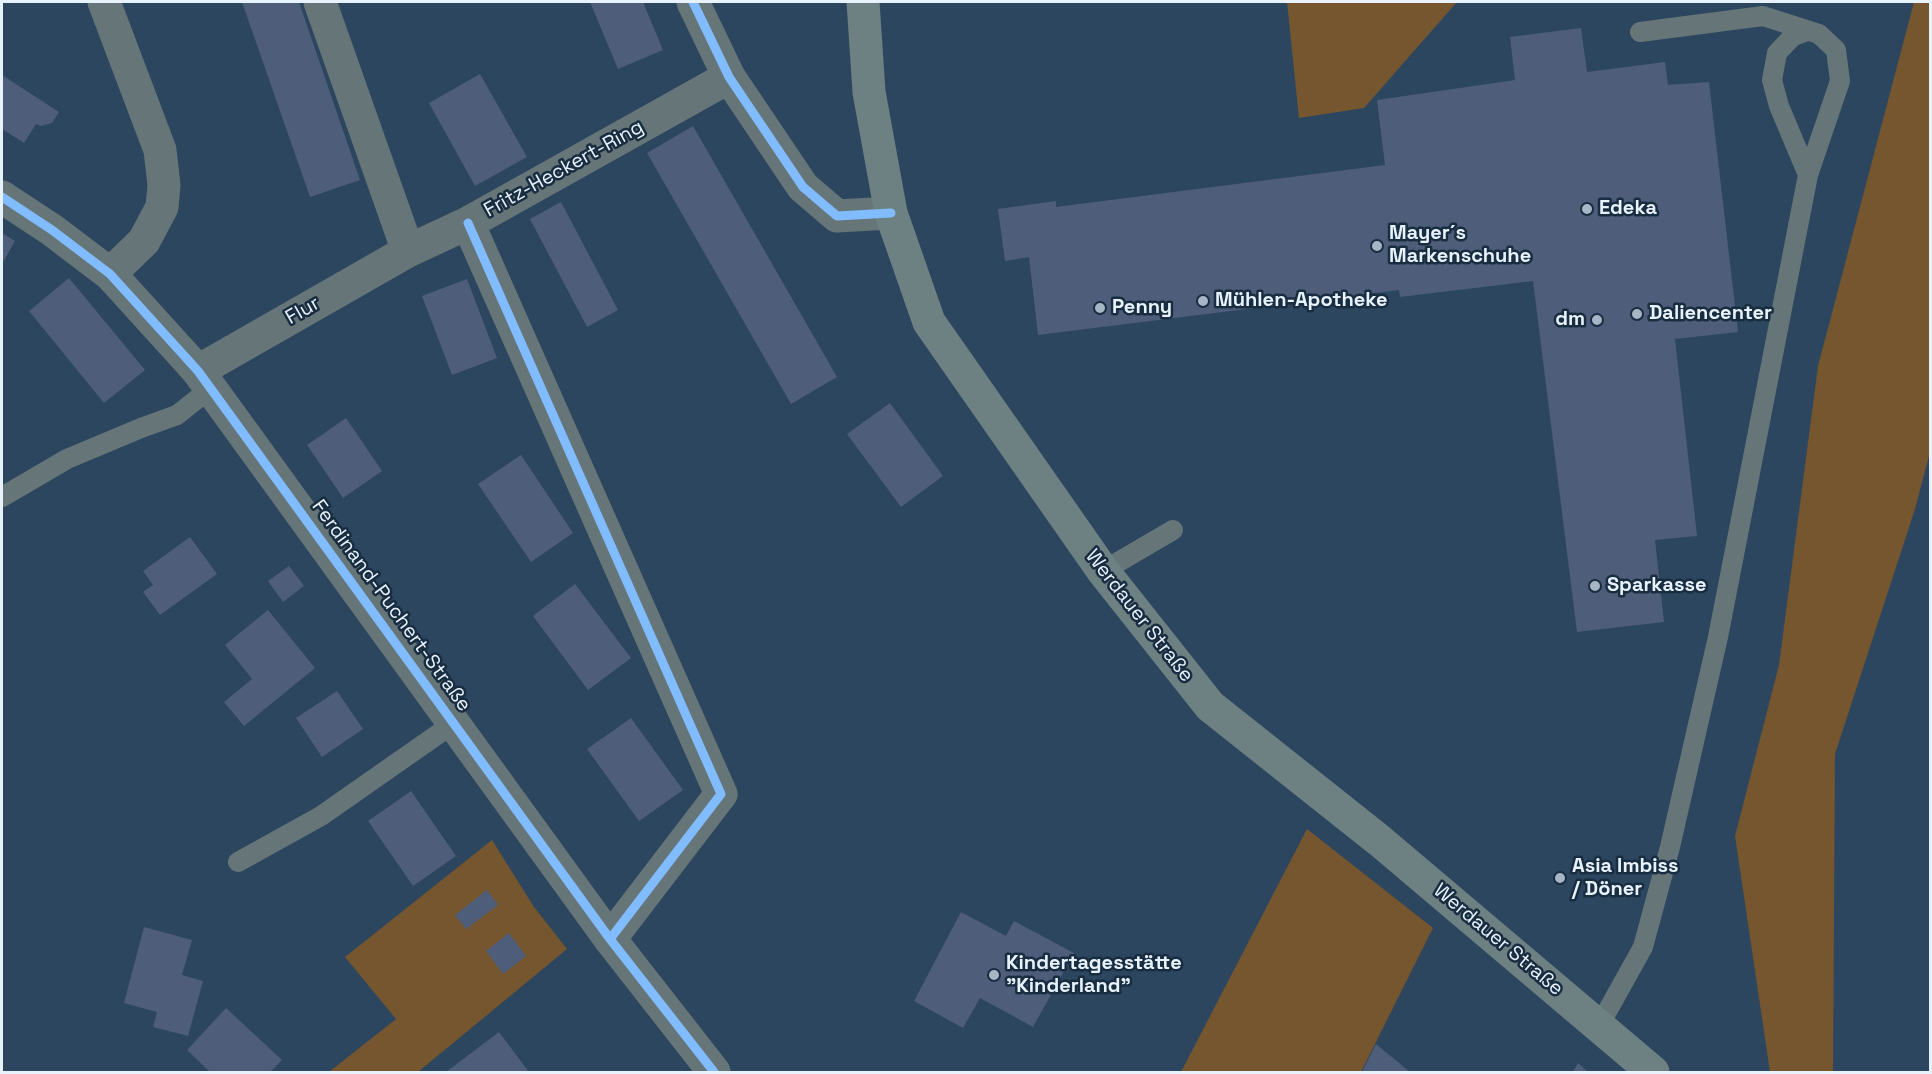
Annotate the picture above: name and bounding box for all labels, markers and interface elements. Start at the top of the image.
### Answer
street label: Fritz-Heckert-Ring [480,115,648,223]
place label: Edeka [1599,197,1657,221]
marker: Edeka [1580,202,1594,216]
place label: Mayer´s Markenschuhe [1389,222,1531,269]
marker: Mayer´s Markenschuhe [1370,239,1384,253]
place label: Mühlen-Apotheke [1215,289,1387,313]
street label: Flur [282,292,324,330]
marker: Mühlen-Apotheke [1196,294,1210,308]
place label: Penny [1112,296,1172,320]
marker: Penny [1093,301,1107,315]
place label: Daliencenter [1649,302,1772,326]
marker: Daliencenter [1630,307,1644,321]
place label: dm [1555,308,1585,332]
marker: dm [1590,313,1604,327]
street label: Ferdinand-Puchert-Straße [306,495,476,717]
street label: Werdauer Straße [1080,545,1198,687]
place label: Sparkasse [1607,574,1706,598]
marker: Sparkasse [1588,579,1602,593]
place label: Asia Imbiss / Döner [1572,855,1679,902]
marker: Asia Imbiss / Döner [1553,871,1567,885]
street label: Werdauer Straße [1428,879,1568,1001]
place label: Kindertagesstätte "Kinderland" [1006,952,1182,999]
marker: Kindertagesstätte "Kinderland" [987,968,1001,982]

